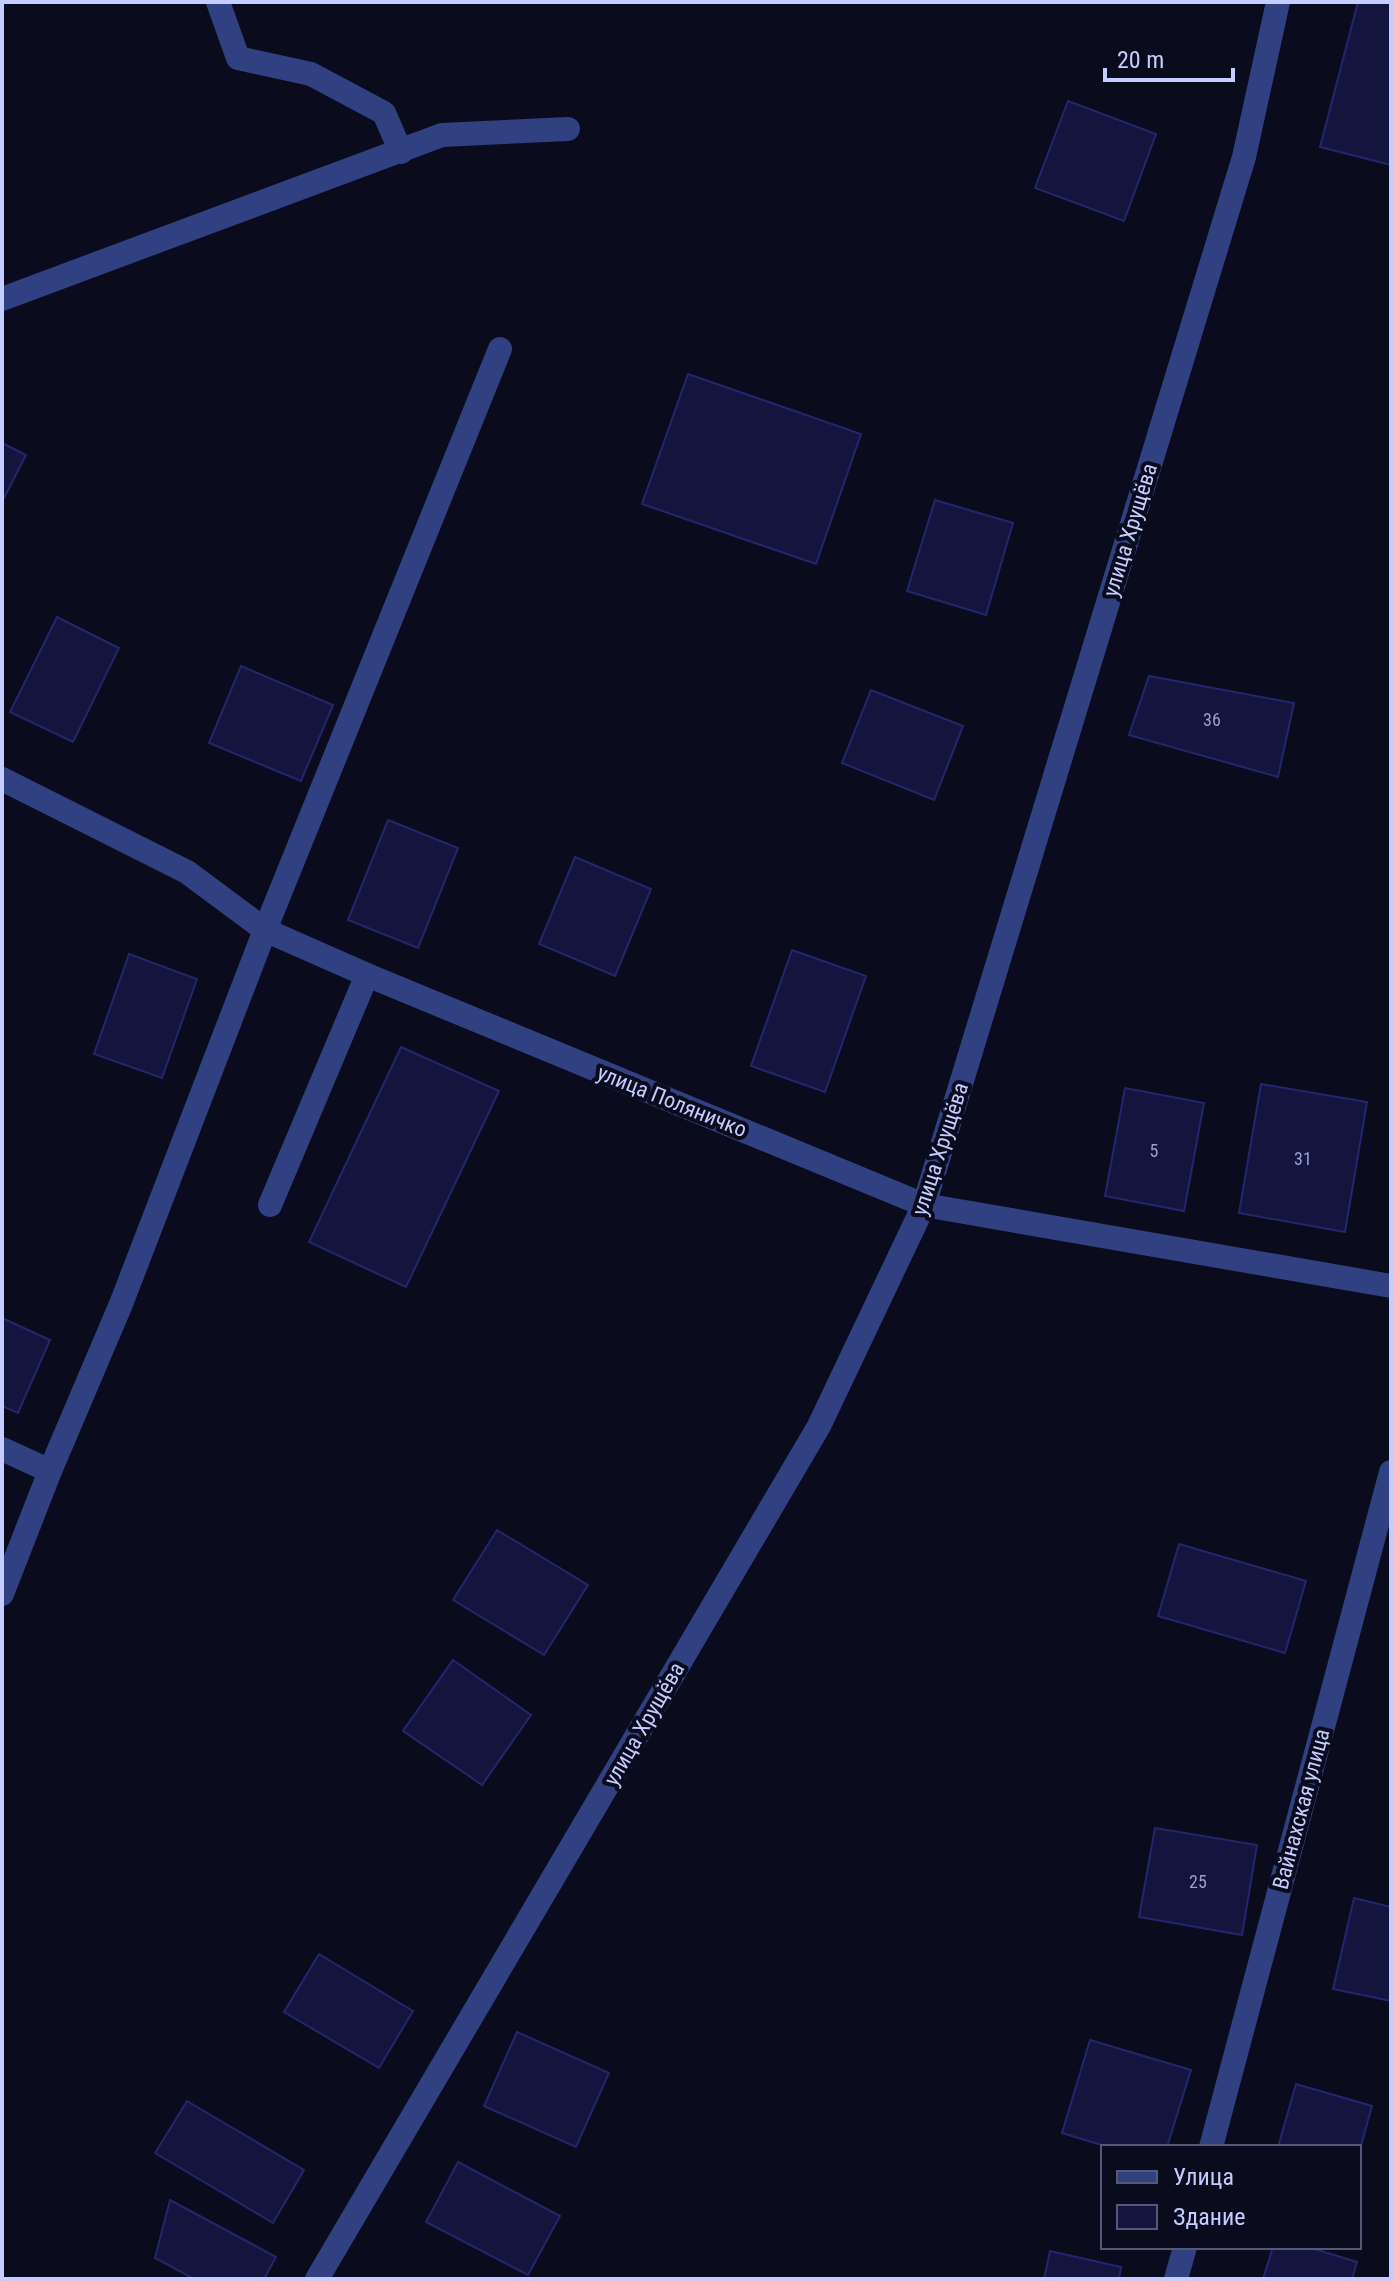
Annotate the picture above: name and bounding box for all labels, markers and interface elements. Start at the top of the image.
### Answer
scale bar [1105,32,1233,82]
text: 20 m [1117,46,1164,74]
street label: улица Хрущёва [1098,460,1162,600]
house number: 36 [1203,709,1221,730]
street label: улица Поляничко [594,1060,750,1142]
street label: улица Хрущёва [907,1079,973,1219]
house number: 5 [1150,1140,1159,1161]
house number: 31 [1294,1148,1312,1169]
street label: улица Хрущёва [599,1658,689,1790]
street label: Вайнахская улица [1268,1726,1334,1892]
house number: 25 [1189,1871,1207,1892]
legend [1101,2145,1361,2249]
text: Улица [1173,2163,1234,2191]
text: Здание [1173,2203,1245,2231]

